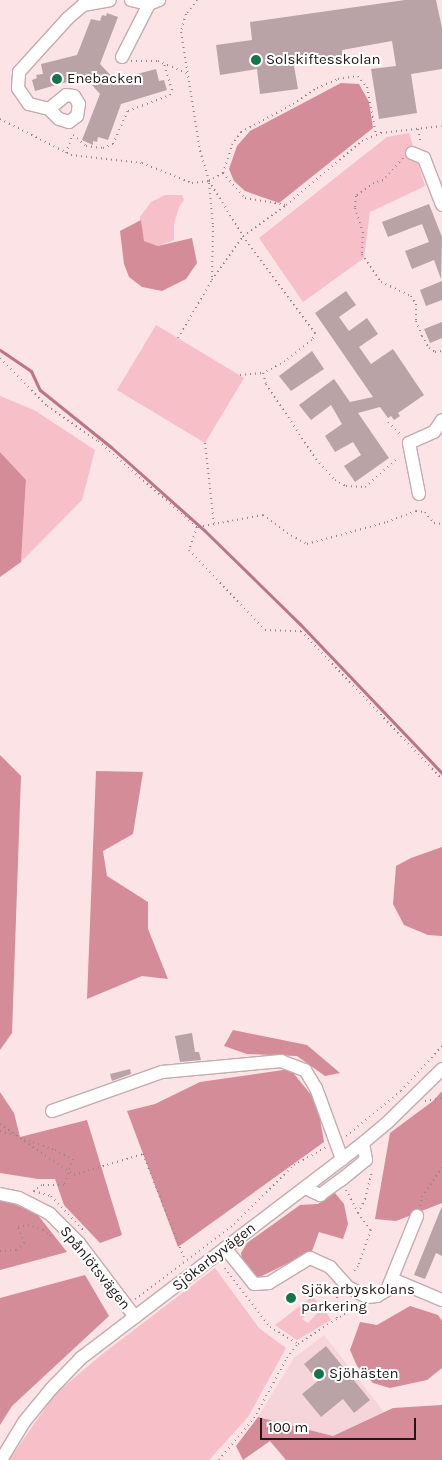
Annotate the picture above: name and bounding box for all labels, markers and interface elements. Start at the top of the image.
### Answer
place label: Solskiftesskolan [266,51,381,69]
marker: Solskiftesskolan [250,54,262,66]
place label: Enebacken [67,70,142,88]
marker: Enebacken [51,73,63,85]
street label: Sjökarbyvägen [169,1219,259,1295]
street label: Spånlötsvägen [56,1223,134,1313]
place label: Sjökarbyskolans parkering [301,1280,415,1315]
marker: Sjökarbyskolans parkering [285,1292,297,1304]
place label: Sjöhästen [329,1365,399,1383]
marker: Sjöhästen [313,1368,325,1380]
scale bar [262,1408,418,1440]
text: 100 m [268,1418,308,1436]

